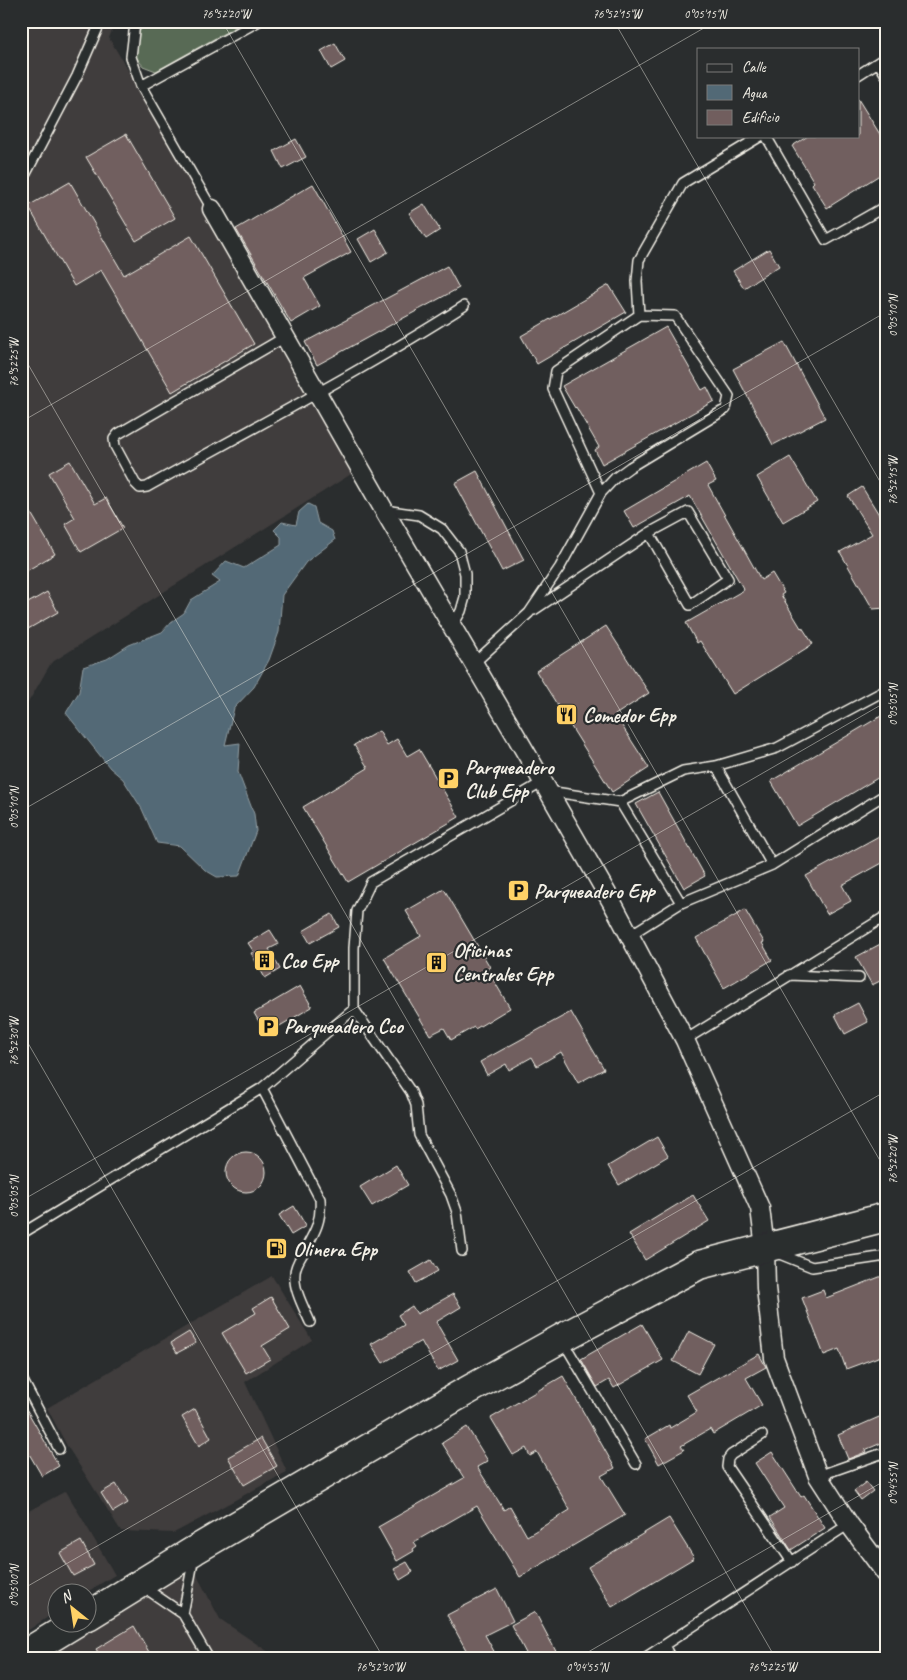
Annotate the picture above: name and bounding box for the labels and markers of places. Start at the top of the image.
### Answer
place label: Comedor Epp [583,702,677,728]
restaurant icon: Comedor Epp [555,703,579,727]
place label: Parqueadero Club Epp [465,754,555,804]
parking icon: Parqueadero Club Epp [437,767,461,791]
place label: Parqueadero Epp [534,878,657,904]
parking icon: Parqueadero Epp [506,879,530,903]
place label: Oficinas Centrales Epp [453,937,555,987]
place label: Cco Epp [281,948,340,974]
building icon: Cco Epp [253,949,277,973]
building icon: Oficinas Centrales Epp [425,950,449,974]
place label: Parqueadero Cco [284,1013,404,1039]
parking icon: Parqueadero Cco [256,1014,280,1038]
place label: Olinera Epp [293,1236,379,1262]
fuel station icon: Olinera Epp [265,1237,289,1261]

